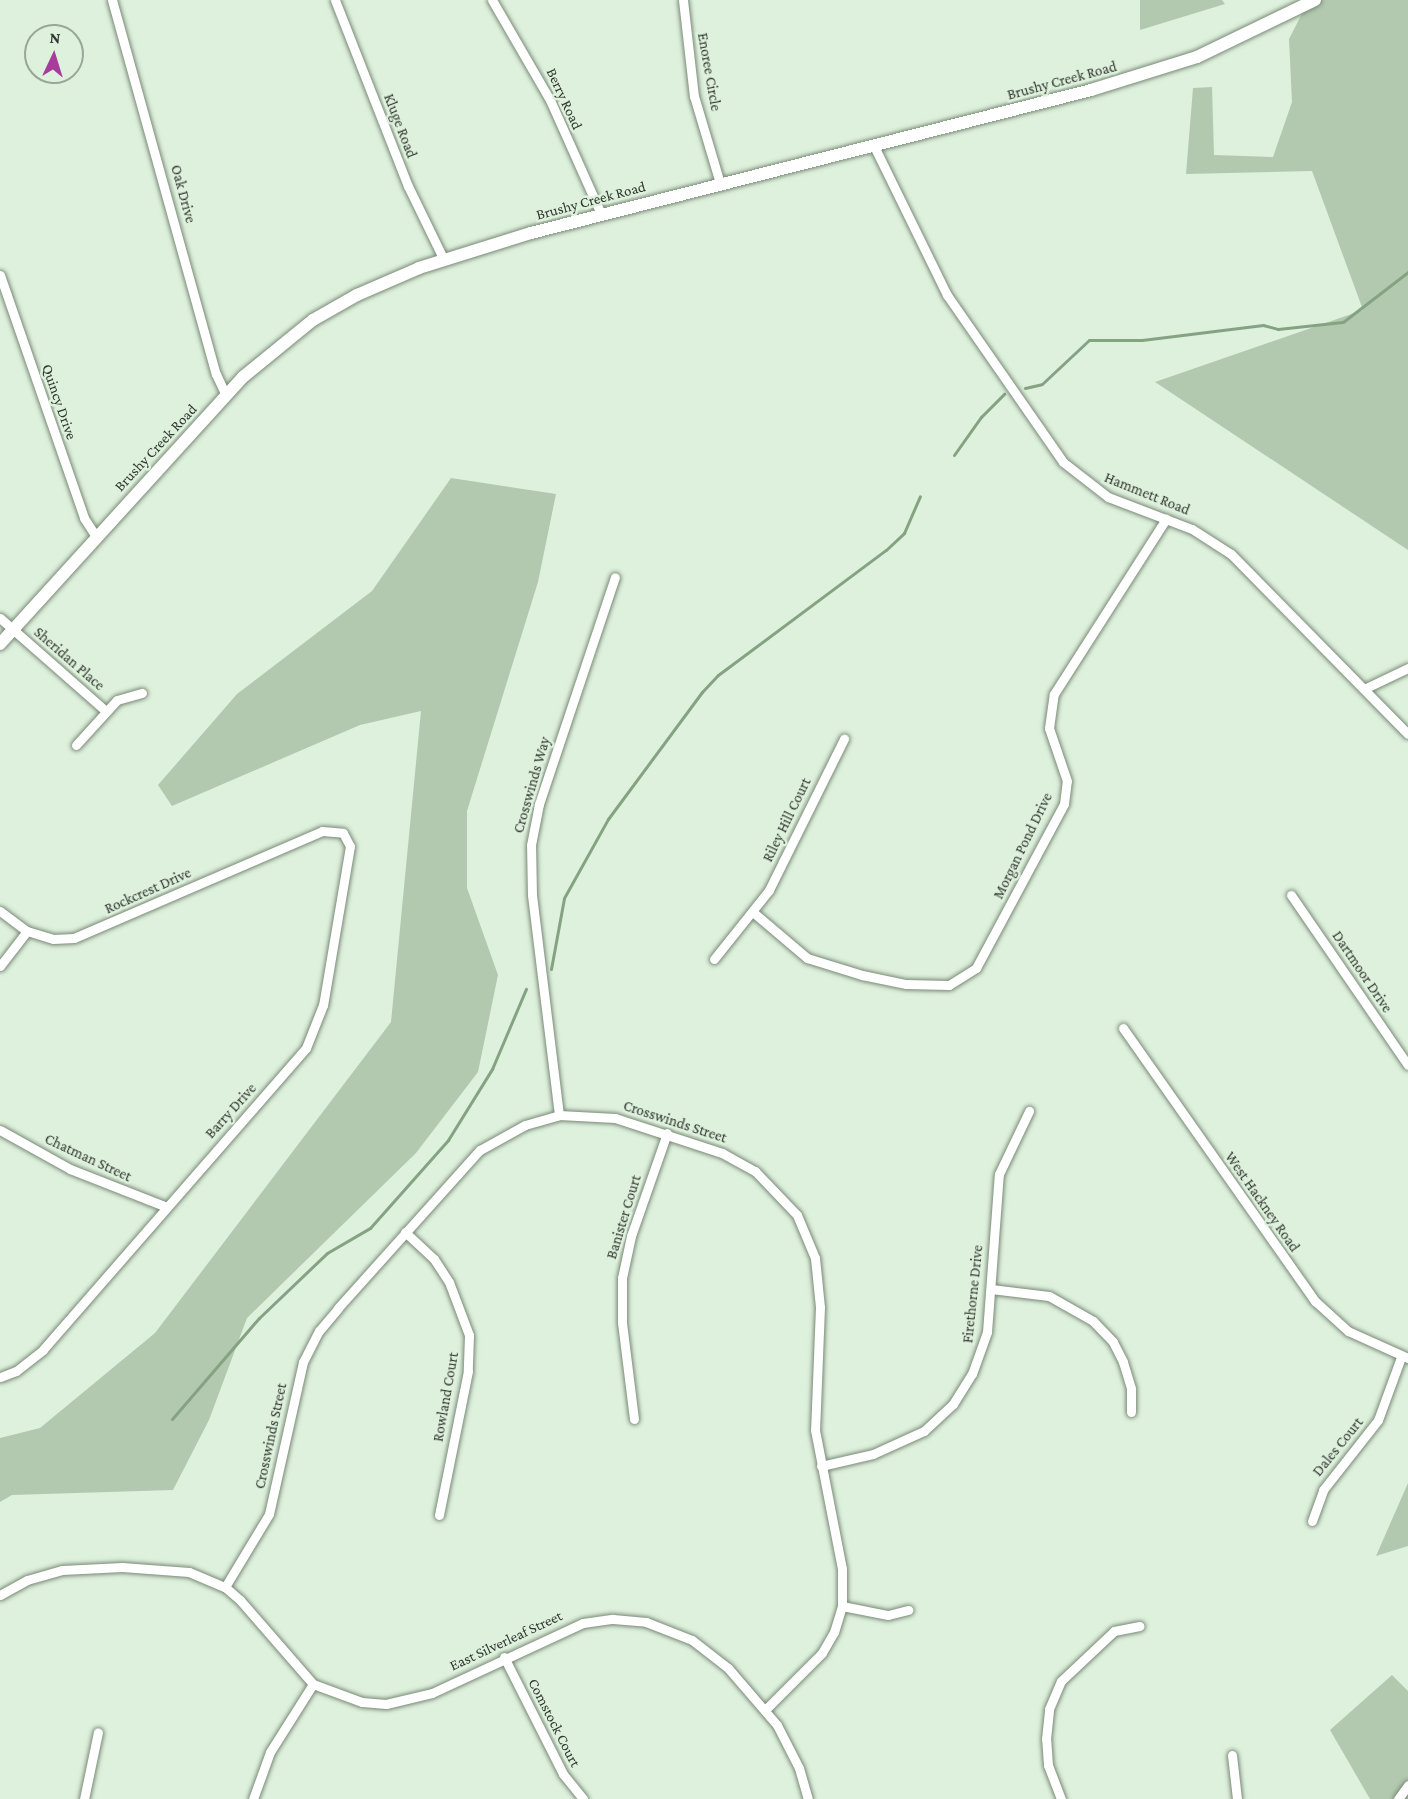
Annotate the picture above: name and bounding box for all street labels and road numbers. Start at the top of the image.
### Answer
street label: Enoree Circle [693,31,725,113]
street label: Brushy Creek Road [1005,58,1119,104]
street label: Berry Road [542,65,586,133]
street label: Kluge Road [380,91,420,161]
street label: Oak Drive [167,163,199,225]
street label: Brushy Creek Road [534,178,648,224]
street label: Quincy Drive [38,362,80,442]
street label: Brushy Creek Road [111,401,201,495]
street label: Hammett Road [1102,469,1192,519]
street label: Sheridan Place [30,623,108,695]
street label: Crosswinds Way [510,735,554,835]
street label: Riley Hill Court [759,775,815,865]
street label: Morgan Pond Drive [989,790,1057,902]
street label: Rockcrest Drive [102,864,194,918]
street label: Dartmoor Drive [1328,928,1396,1016]
street label: Barry Drive [201,1080,261,1142]
street label: Crosswinds Street [621,1097,729,1147]
street label: Chatman Street [42,1130,134,1186]
street label: West Hackney Road [1221,1148,1303,1256]
street label: Banister Court [603,1173,645,1261]
street label: Firethorne Drive [959,1244,987,1344]
street label: Rowland Court [429,1351,463,1443]
street label: Crosswinds Street [251,1381,291,1491]
street label: Dales Court [1309,1414,1367,1480]
street label: East Silverleaf Street [447,1607,565,1675]
street label: Comstock Court [524,1676,584,1770]

